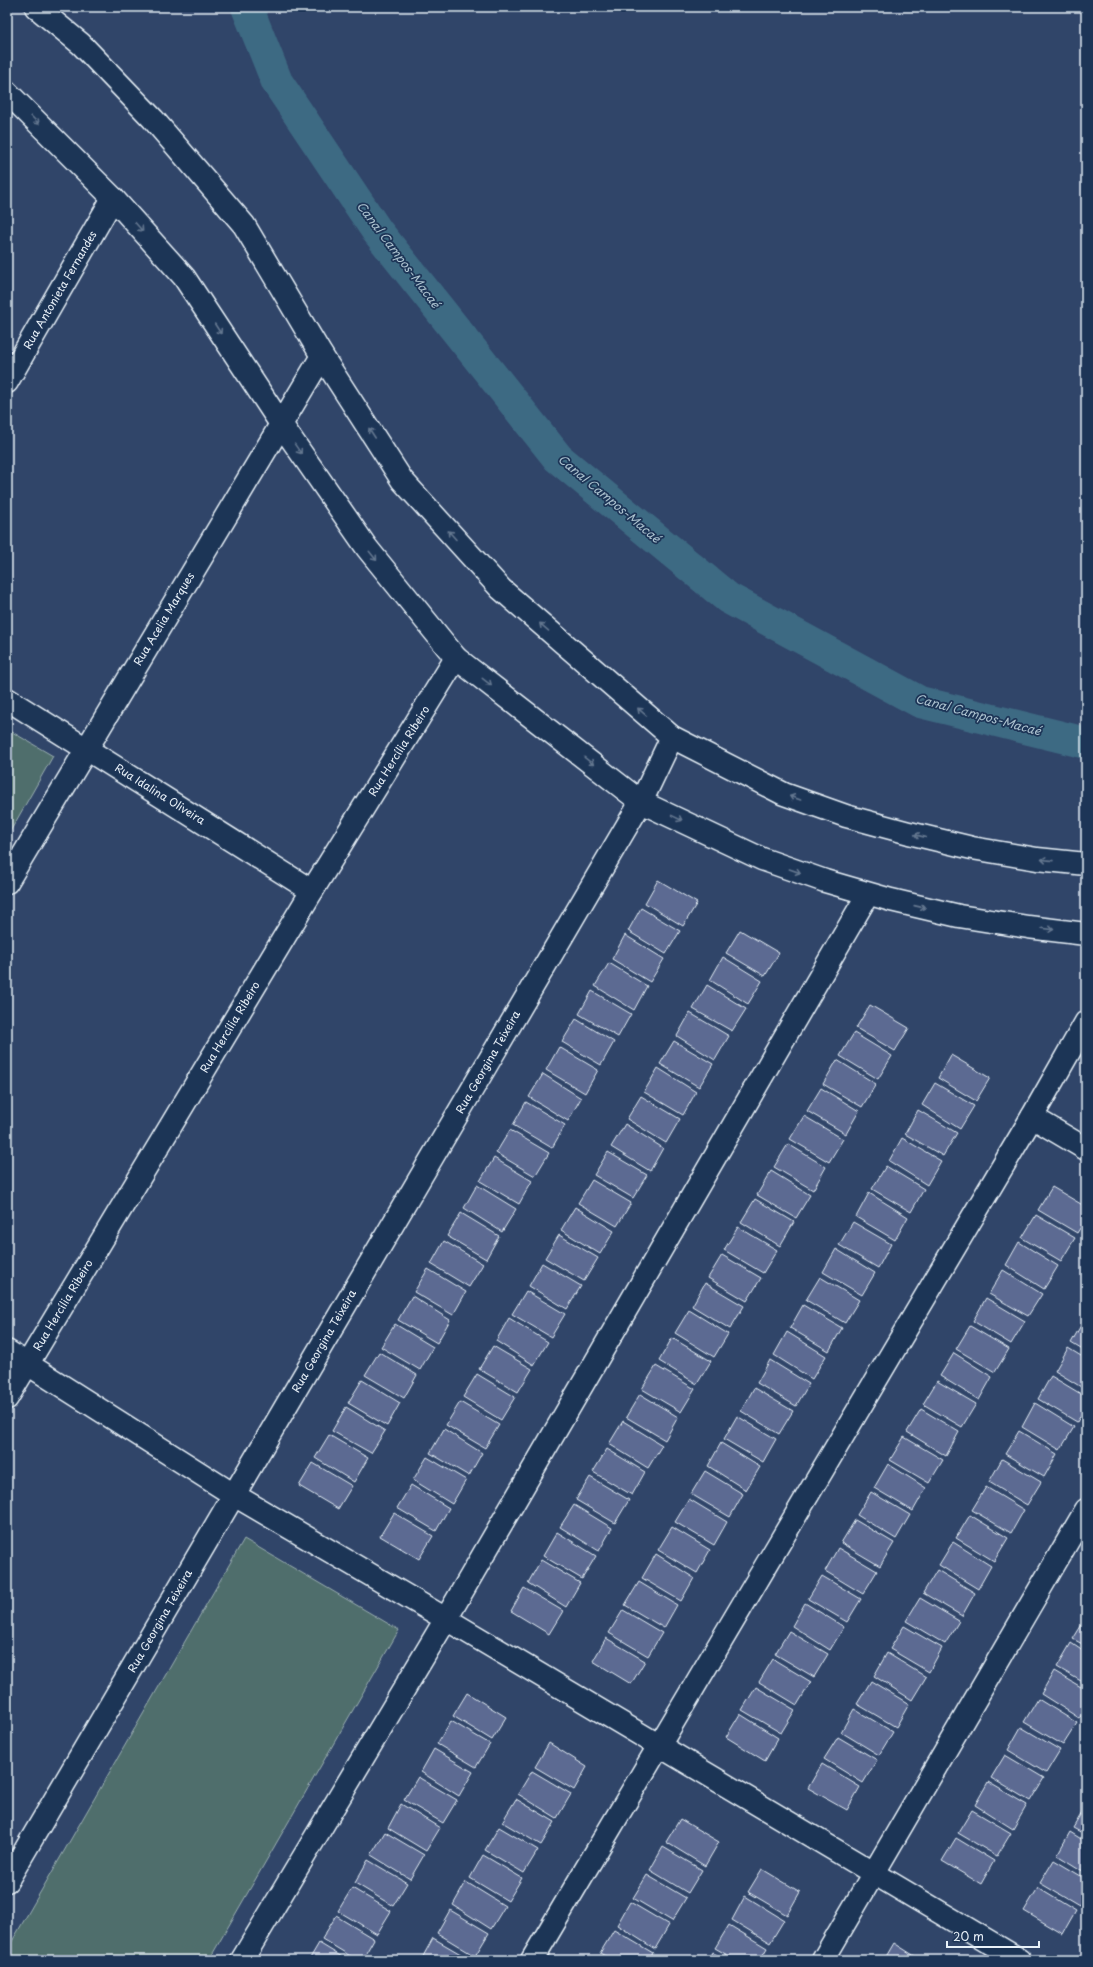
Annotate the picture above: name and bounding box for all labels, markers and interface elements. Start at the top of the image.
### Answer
one-way arrow [30,115,40,125]
water label: Canal Campos-Macaé [353,197,446,313]
one-way arrow [135,221,144,232]
street label: Rua Antonieta Fernandes [19,227,101,352]
one-way arrow [215,323,223,335]
one-way arrow [368,428,376,439]
one-way arrow [294,444,302,455]
water label: Canal Campos-Macaé [554,450,666,548]
one-way arrow [448,531,457,541]
one-way arrow [368,550,377,561]
street label: Rua Acelia Marques [129,569,198,669]
one-way arrow [539,622,549,631]
one-way arrow [481,678,492,686]
water label: Canal Campos-Macaé [914,689,1045,740]
street label: Rua Hercília Ribeiro [364,702,433,799]
one-way arrow [637,707,648,716]
one-way arrow [584,757,595,766]
street label: Rua Idalina Oliveira [112,759,209,828]
one-way arrow [790,793,802,801]
one-way arrow [670,815,682,822]
one-way arrow [913,831,926,839]
one-way arrow [1041,856,1054,864]
one-way arrow [789,868,802,875]
one-way arrow [913,903,926,911]
one-way arrow [1041,925,1054,933]
street label: Rua Hercília Ribeiro [195,978,264,1076]
street label: Rua Georgina Teixeira [451,1007,524,1116]
street label: Rua Hercília Ribeiro [28,1256,97,1354]
street label: Rua Georgina Teixeira [287,1286,360,1395]
street label: Rua Georgina Teixeira [123,1566,196,1675]
scale bar [947,1923,1039,1949]
text: 20 m [953,1927,984,1945]

